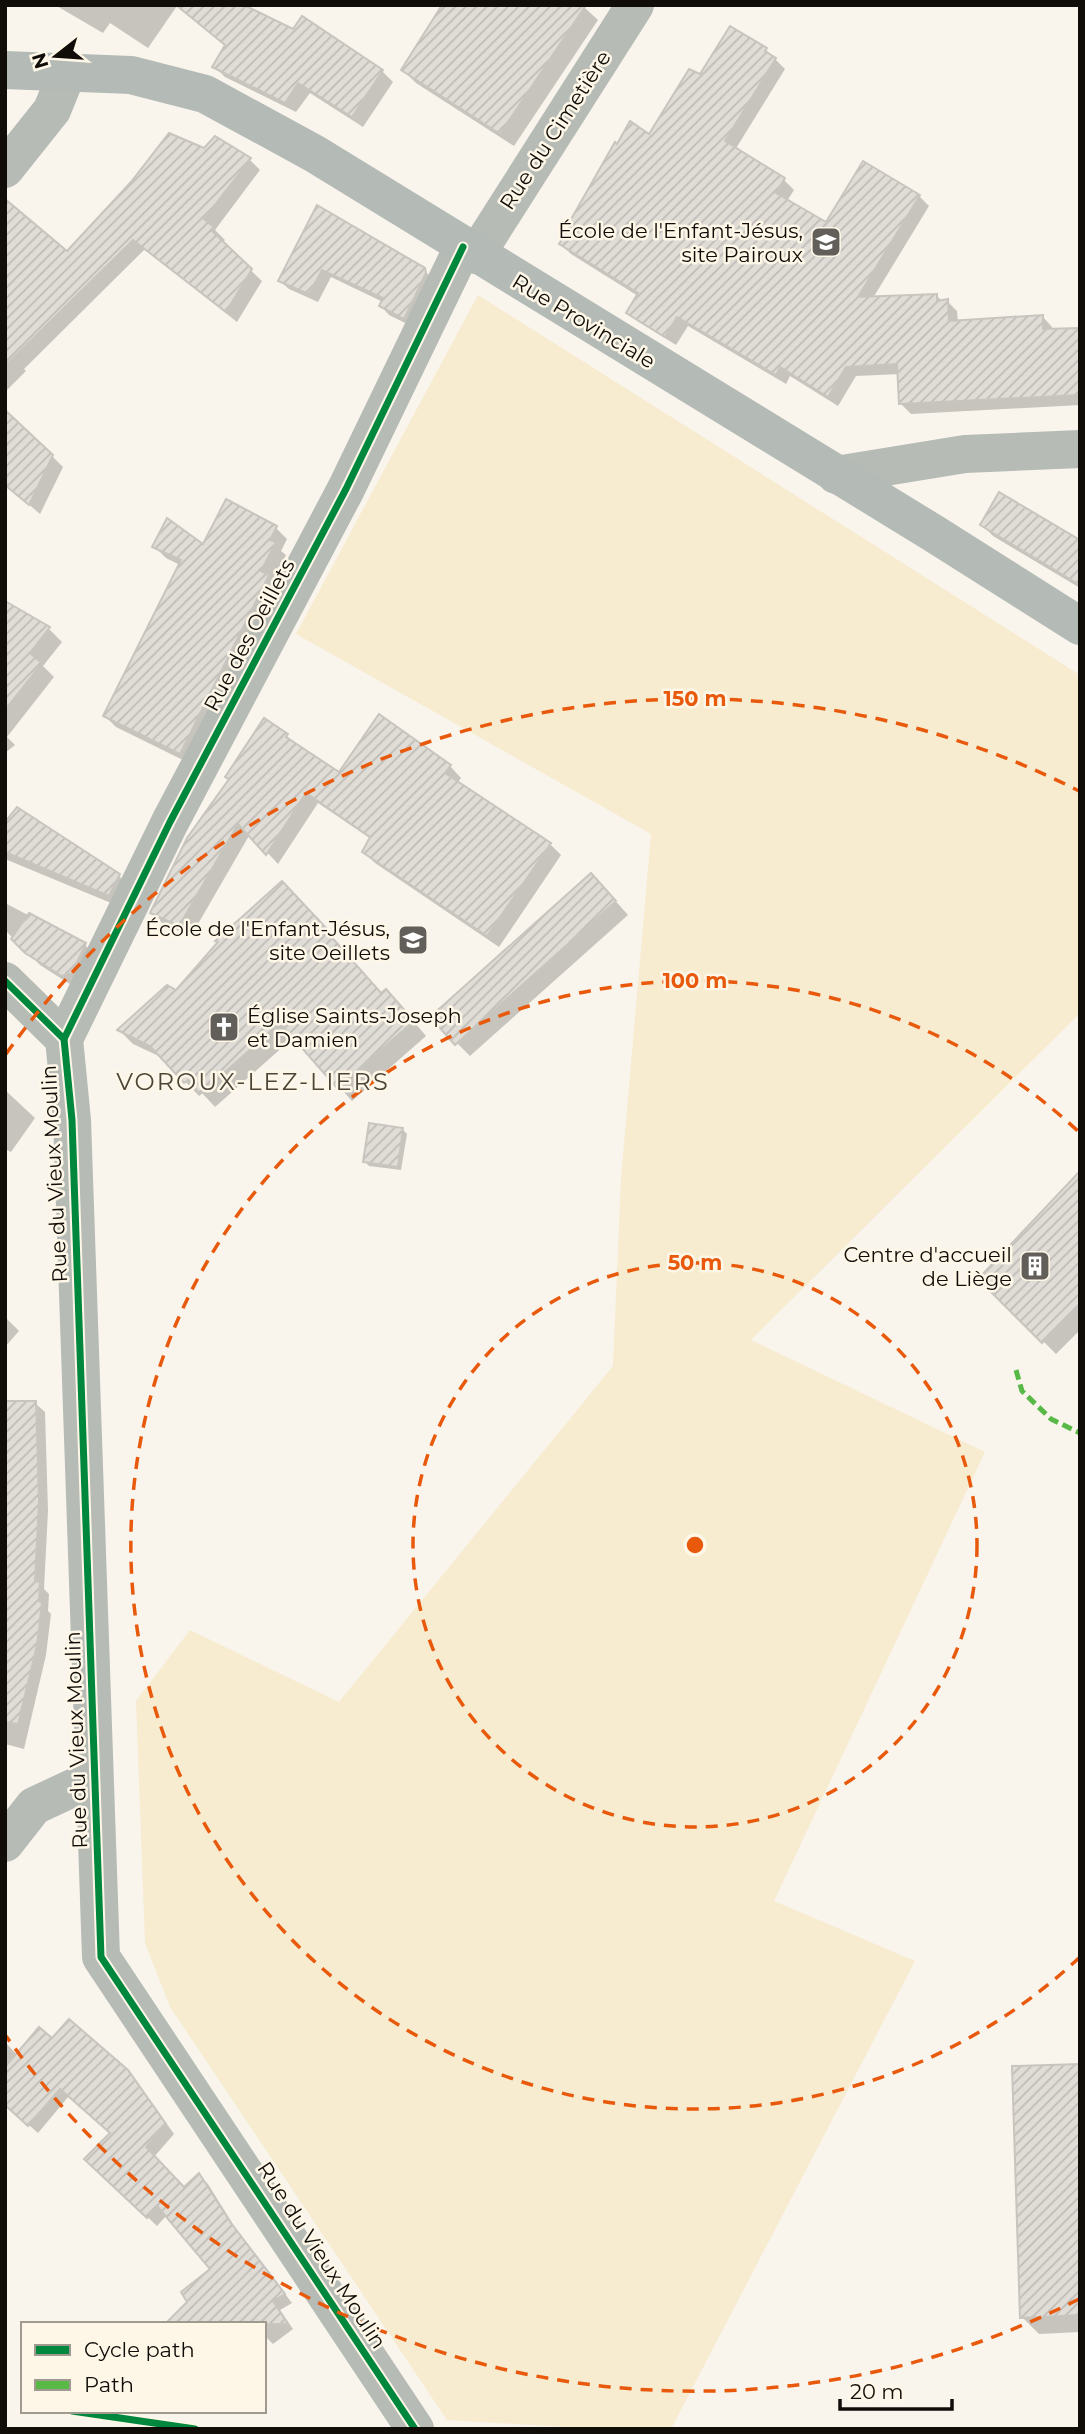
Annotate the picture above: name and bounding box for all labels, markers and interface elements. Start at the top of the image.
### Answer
north arrow [21,21,91,91]
street label: Rue du Cimetière [494,46,616,214]
text: N [27,50,53,72]
place label: École de l'Enfant-Jésus, site Pairoux [558,218,803,267]
school or university icon: École de l'Enfant-Jésus, site Pairoux [809,225,843,259]
street label: Rue Provinciale [508,268,660,374]
street label: Rue des Oeillets [198,555,300,715]
text: 150 m [664,686,726,711]
place label: École de l'Enfant-Jésus, site Oeillets [145,916,390,965]
school or university icon: École de l'Enfant-Jésus, site Oeillets [396,923,430,957]
text: 100 m [663,968,727,993]
place label: Église Saints-Joseph et Damien [247,1003,462,1052]
church icon: Église Saints-Joseph et Damien [207,1010,241,1044]
street label: Rue du Vieux Moulin [36,1065,72,1283]
district label: VOROUX-LEZ-LIERS [116,1067,390,1096]
place label: Centre d'accueil de Liège [843,1242,1012,1291]
building icon: Centre d'accueil de Liège [1018,1249,1052,1283]
text: 50 m [668,1250,722,1275]
centre of rings [683,1533,707,1557]
street label: Rue du Vieux Moulin [60,1631,92,1849]
street label: Rue du Vieux Moulin [252,2157,392,2353]
legend [21,2322,266,2413]
text: Cycle path [84,2337,195,2362]
scale bar [840,2368,952,2412]
text: Path [84,2372,134,2397]
text: 20 m [850,2379,904,2404]

